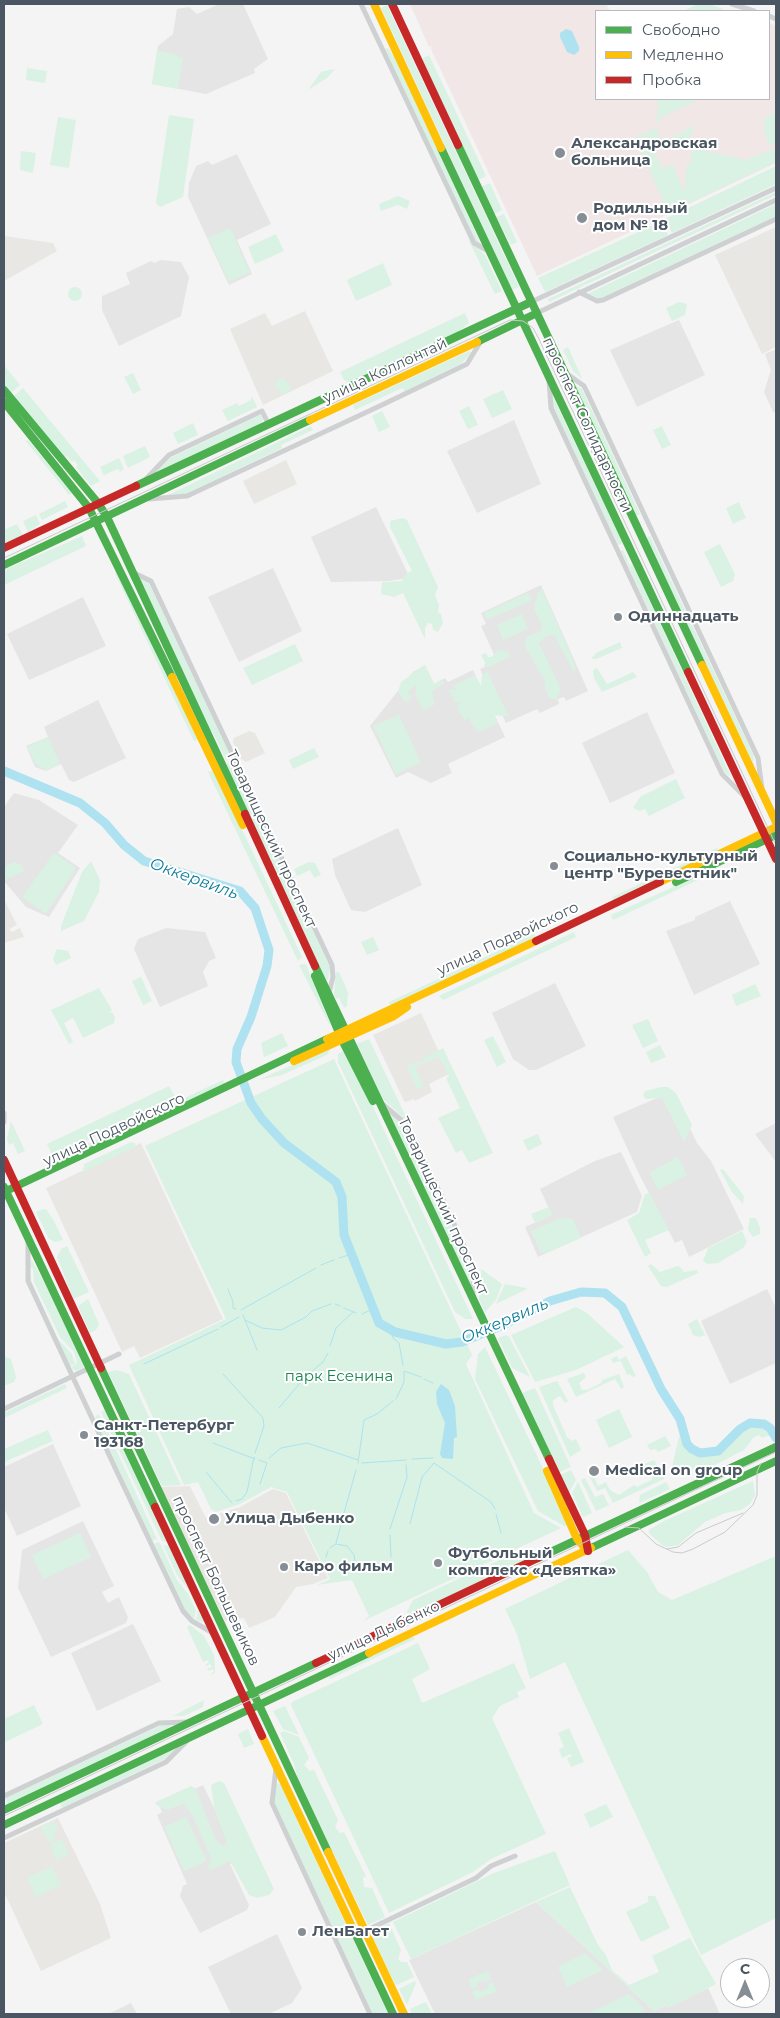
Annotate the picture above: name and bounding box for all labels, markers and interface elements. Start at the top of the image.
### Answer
legend [595,10,770,100]
text: Свободно [642,20,720,39]
text: Медленно [642,45,724,64]
text: Пробка [642,70,701,89]
place label: Александровская больница [571,135,717,170]
marker: Александровская больница [553,146,567,160]
place label: Родильный дом № 18 [593,200,688,235]
marker: Родильный дом № 18 [575,211,589,225]
street label: улица Коллонтай [320,334,450,408]
street label: проспект Солидарности [538,335,636,515]
place label: Одиннадцать [628,608,739,626]
marker: Одиннадцать [612,611,624,623]
street label: Товарищеский проспект [222,747,320,931]
place label: Социально-культурный центр "Буревестник" [564,848,758,883]
water label: Оккервиль [147,854,241,904]
marker: Социально-культурный центр "Буревестник" [548,860,560,872]
street label: улица Подвойского [434,898,582,980]
street label: улица Подвойского [40,1089,188,1171]
street label: Товарищеский проспект [394,1114,492,1298]
water label: Оккервиль [459,1294,551,1348]
park label: парк Есенина [285,1368,393,1386]
place label: Санкт-Петербург 193168 [94,1417,234,1452]
marker: Санкт-Петербург 193168 [78,1429,90,1441]
place label: Medical on group [605,1462,742,1480]
marker: Medical on group [587,1464,601,1478]
street label: проспект Большевиков [169,1493,263,1669]
place label: Улица Дыбенко [225,1510,354,1528]
marker: Улица Дыбенко [207,1512,221,1526]
place label: Футбольный комплекс «Девятка» [448,1545,616,1580]
marker: Футбольный комплекс «Девятка» [432,1557,444,1569]
place label: Каро фильм [294,1558,393,1576]
marker: Каро фильм [278,1561,290,1573]
street label: улица Дыбенко [325,1597,443,1665]
place label: ЛенБагет [312,1923,389,1941]
marker: ЛенБагет [296,1926,308,1938]
north arrow [720,1958,770,2008]
text: С [740,1960,750,1978]

